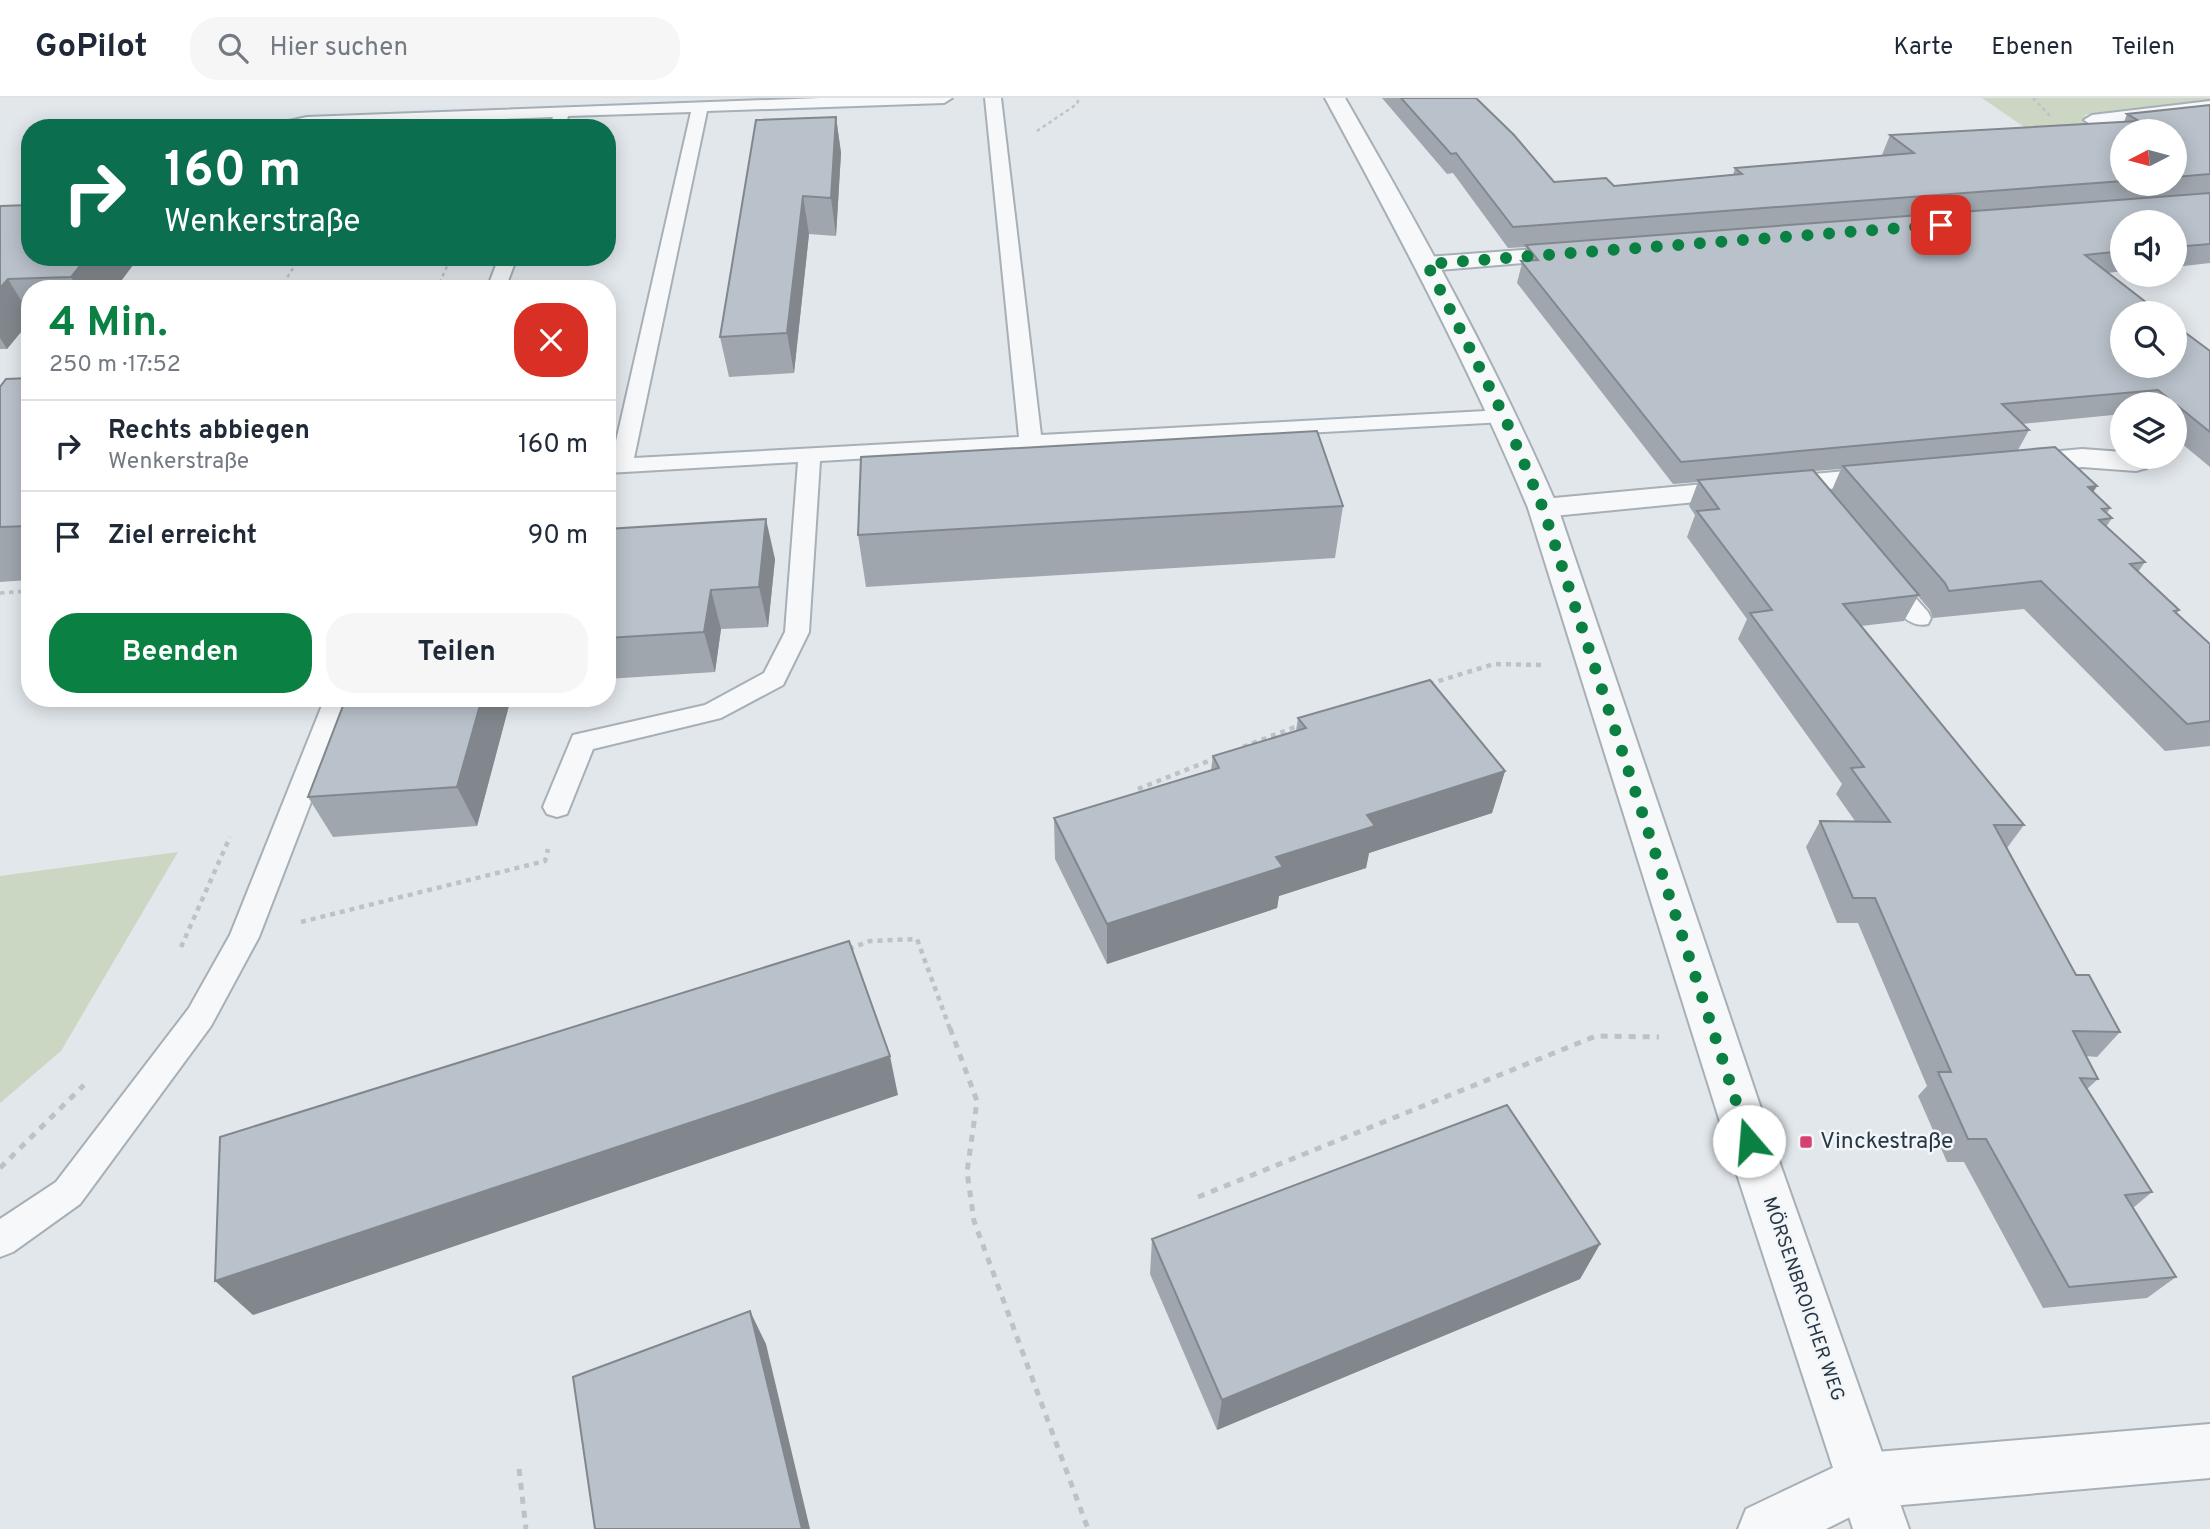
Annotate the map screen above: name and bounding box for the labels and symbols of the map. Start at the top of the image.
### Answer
north arrow [2110,119,2188,196]
pin [1911,195,1971,255]
position arrow [1712,1104,1786,1178]
place label: Vinckestraße [1820,1128,1953,1157]
marker: Vinckestraße [1798,1134,1814,1150]
street label: MÖRSENBROICHER WEG [1757,1193,1850,1404]

